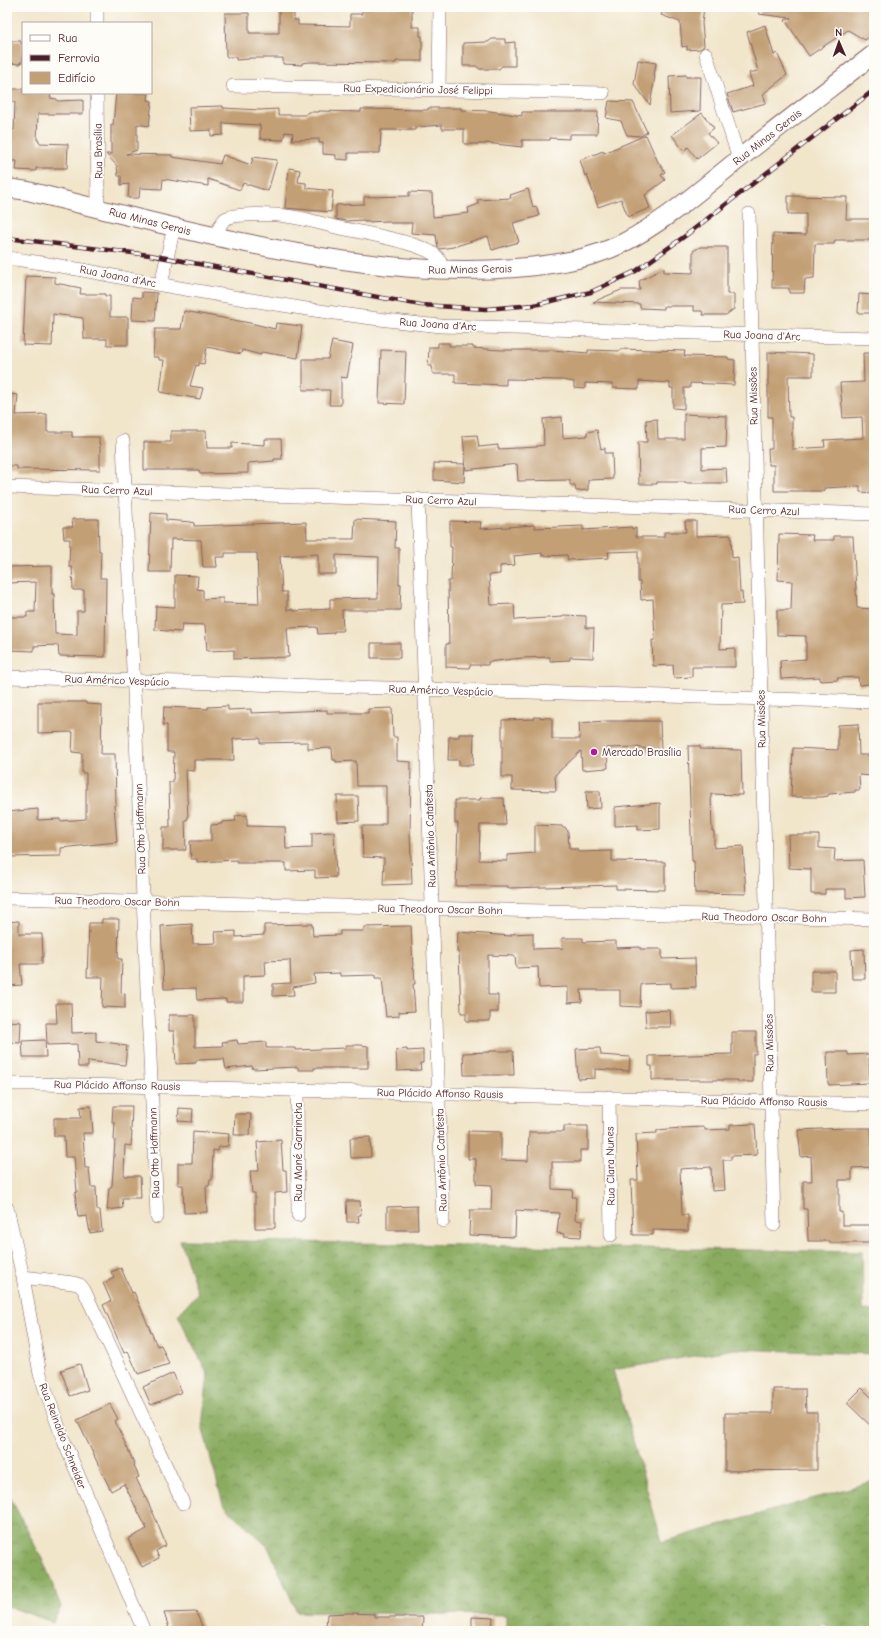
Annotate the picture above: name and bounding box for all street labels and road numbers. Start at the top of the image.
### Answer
street label: Rua Expedicionário José Felippi [343,82,493,97]
street label: Rua Minas Gerais [730,106,805,168]
street label: Rua Brasília [92,123,105,179]
street label: Rua Minas Gerais [108,205,192,238]
street label: Rua Minas Gerais [428,262,512,277]
street label: Rua Joana d'Arc [79,263,158,290]
street label: Rua Joana d'Arc [399,315,478,334]
street label: Rua Joana d'Arc [723,328,801,343]
street label: Rua Missões [746,366,761,425]
street label: Rua Cerro Azul [81,483,153,498]
street label: Rua Cerro Azul [405,493,477,508]
street label: Rua Cerro Azul [728,503,800,518]
street label: Rua Américo Vespúcio [64,672,170,689]
street label: Rua Américo Vespúcio [388,682,494,699]
street label: Rua Missões [754,689,769,748]
street label: Rua Otto Hoffmann [132,783,149,875]
street label: Rua Antônio Catafesta [422,784,439,888]
street label: Rua Theodoro Oscar Bohn [54,894,180,909]
street label: Rua Theodoro Oscar Bohn [377,902,503,917]
street label: Rua Theodoro Oscar Bohn [701,910,827,925]
street label: Rua Missões [762,1013,777,1072]
street label: Rua Plácido Affonso Rausis [54,1078,181,1093]
street label: Rua Plácido Affonso Rausis [377,1086,504,1101]
street label: Rua Plácido Affonso Rausis [701,1094,828,1109]
street label: Rua Mané Garrincha [292,1102,305,1202]
street label: Rua Otto Hoffmann [146,1107,163,1199]
street label: Rua Antônio Catafesta [433,1108,450,1212]
street label: Rua Clara Nunes [603,1126,618,1206]
street label: Rua Reinaldo Schneider [36,1381,89,1492]

